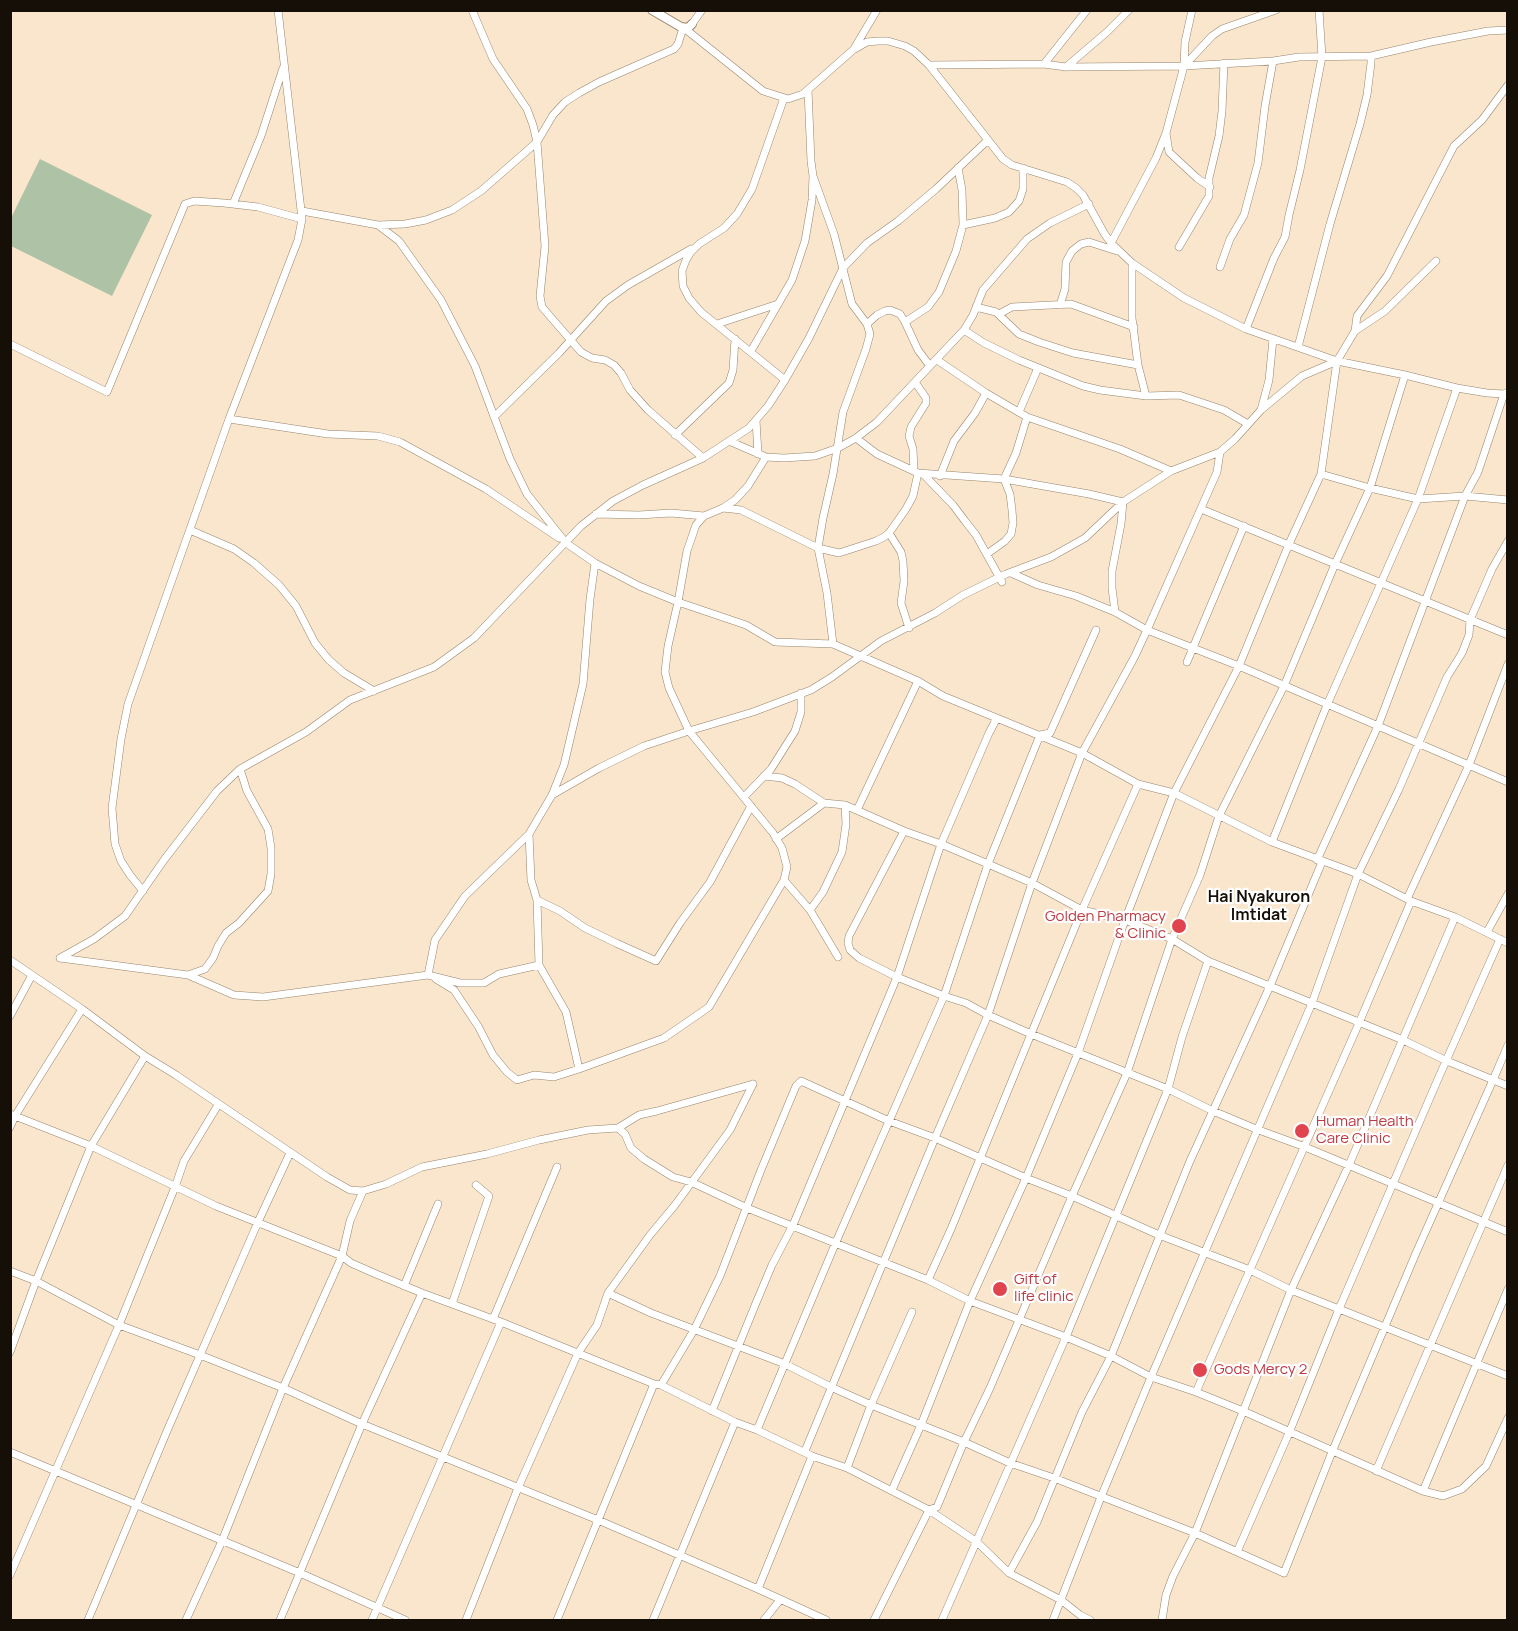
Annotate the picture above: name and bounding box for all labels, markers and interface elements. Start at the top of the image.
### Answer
district label: Hai Nyakuron Imtidat [1208,888,1310,926]
place label: Golden Pharmacy & Clinic [1045,908,1166,943]
marker: Golden Pharmacy & Clinic [1170,917,1188,935]
place label: Human Health Care Clinic [1316,1113,1414,1148]
marker: Human Health Care Clinic [1293,1122,1311,1140]
place label: Gift of life clinic [1014,1271,1074,1306]
marker: Gift of life clinic [991,1280,1009,1298]
marker: Gods Mercy 2 [1191,1361,1209,1379]
place label: Gods Mercy 2 [1214,1361,1307,1379]

